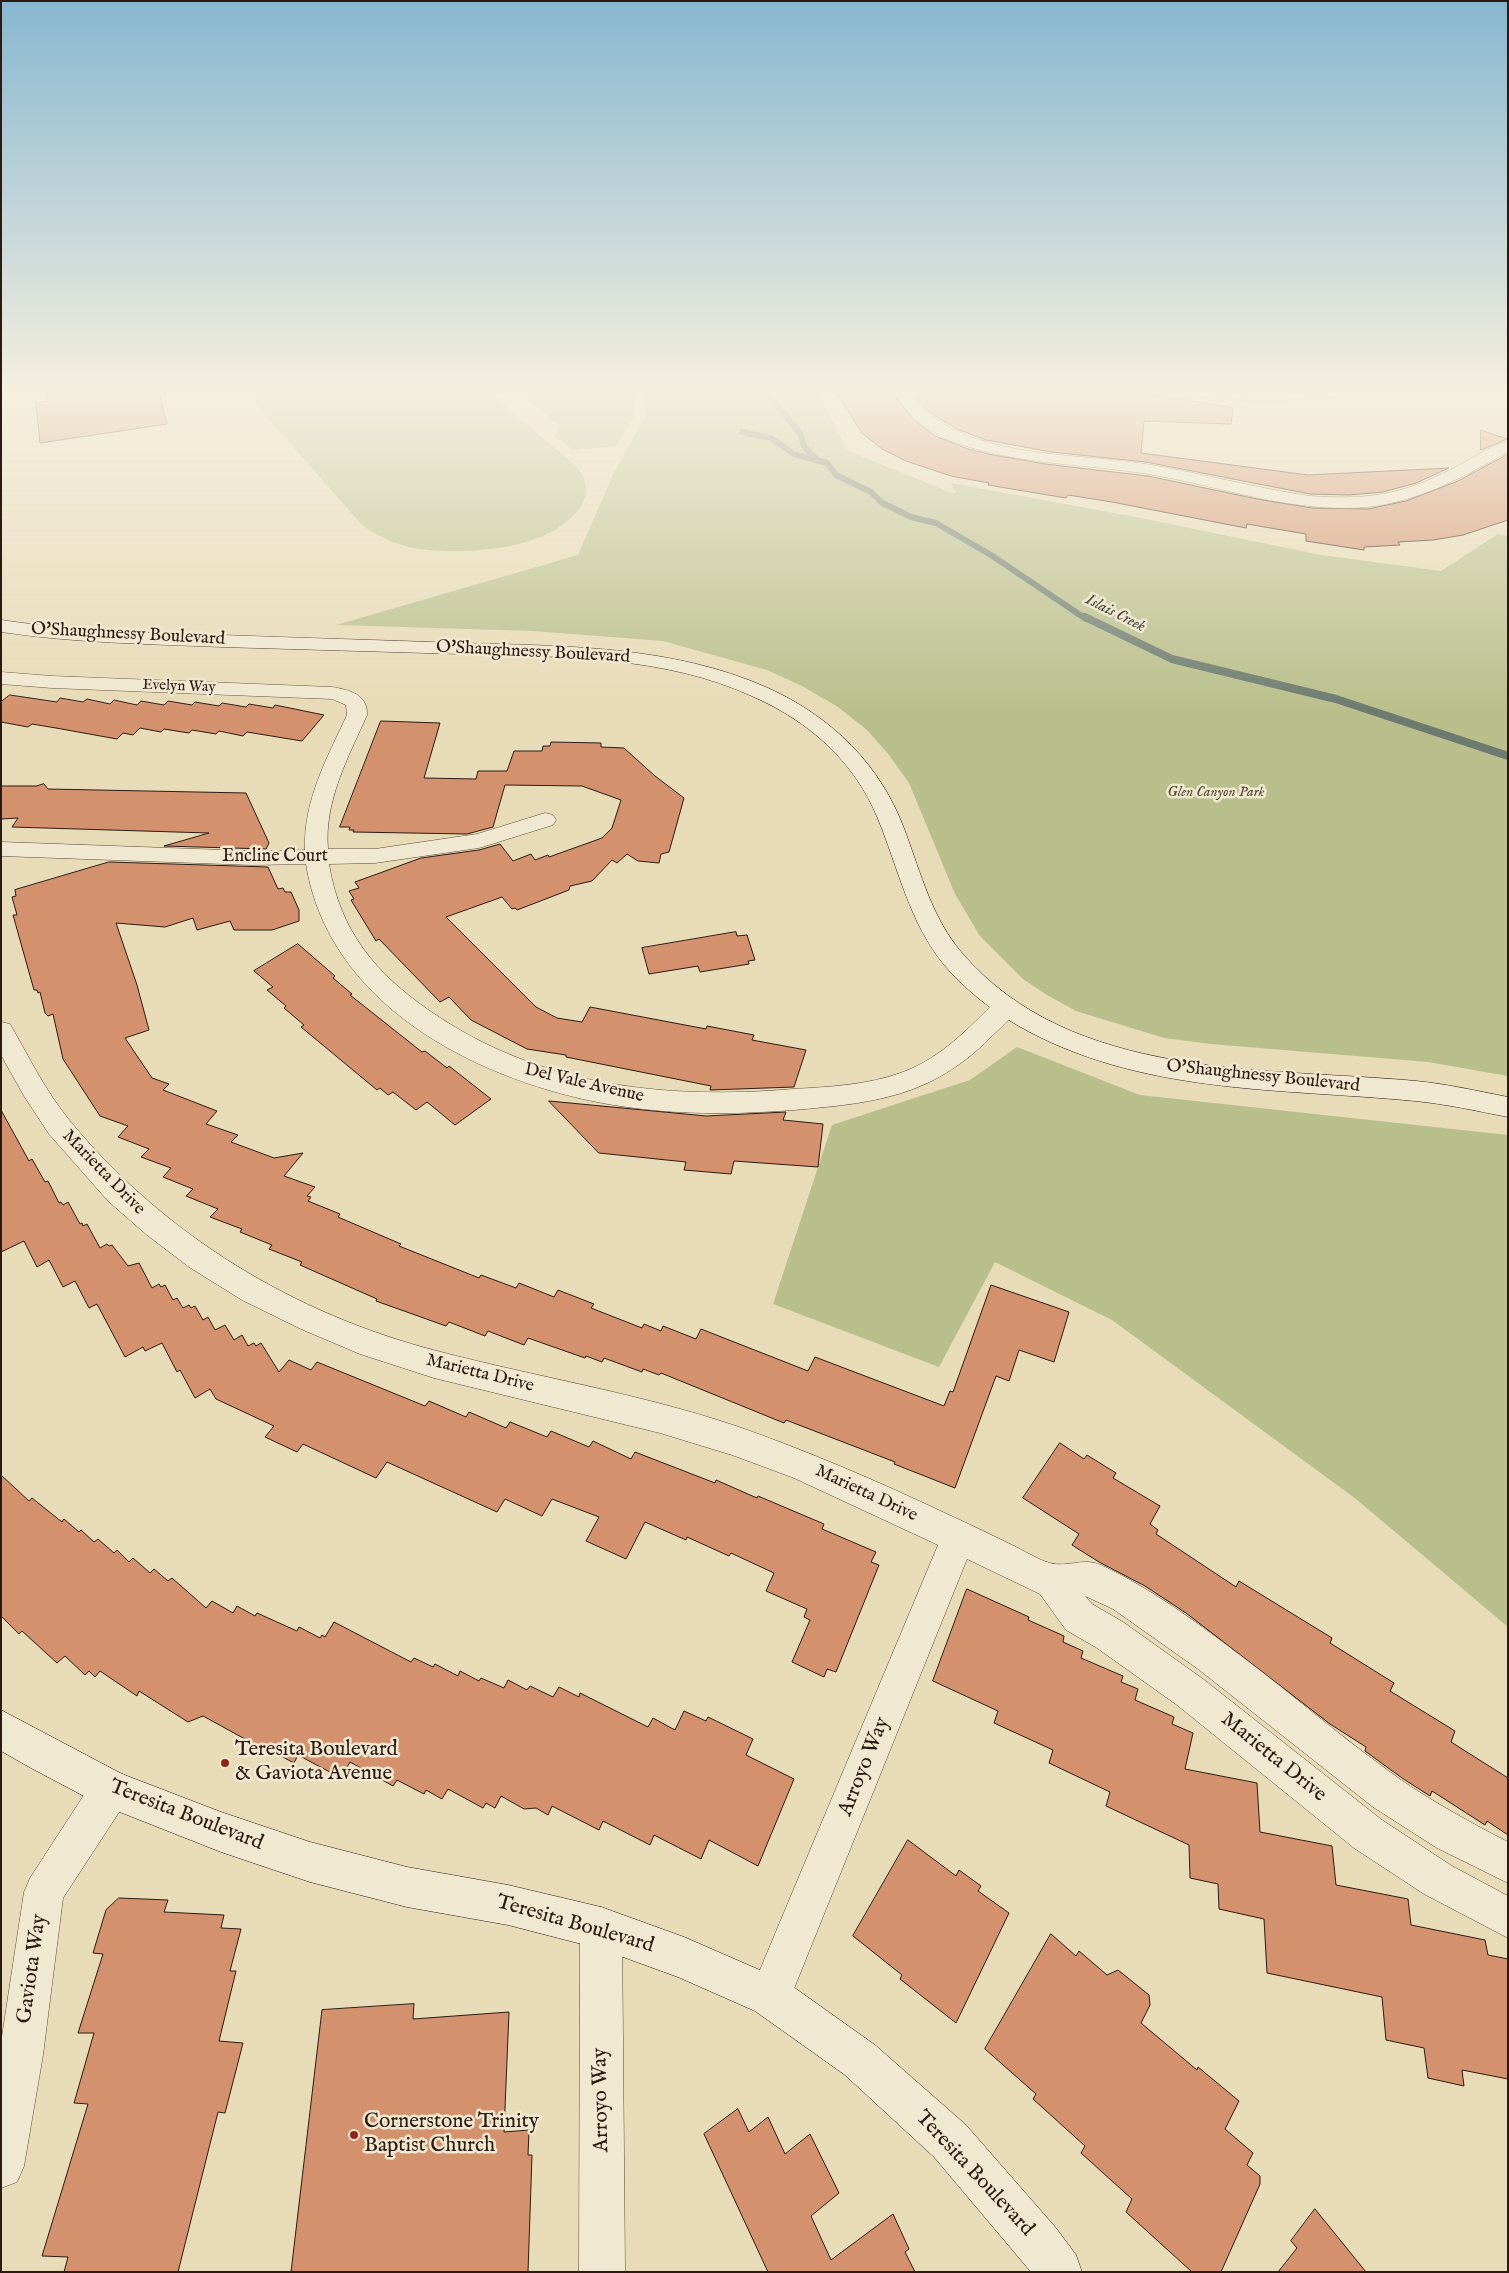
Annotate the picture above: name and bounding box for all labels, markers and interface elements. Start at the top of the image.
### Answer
water label: Islais Creek [1082,591,1148,637]
street label: O'Shaughnessy Boulevard [30,619,226,651]
street label: O'Shaughnessy Boulevard [435,637,631,669]
street label: Evelyn Way [142,677,216,697]
park label: Glen Canyon Park [1167,784,1265,802]
street label: Encline Court [222,846,328,868]
street label: O'Shaughnessy Boulevard [1165,1056,1361,1098]
street label: Del Vale Avenue [522,1060,646,1108]
street label: Marietta Drive [57,1126,149,1220]
street label: Marietta Drive [424,1350,536,1398]
street label: Marietta Drive [811,1461,921,1527]
street label: Marietta Drive [1215,1708,1331,1808]
street label: Arroyo Way [834,1714,896,1820]
place label: Teresita Boulevard & Gaviota Avenue [235,1738,398,1788]
marker: Teresita Boulevard & Gaviota Avenue [219,1757,231,1769]
street label: Teresita Boulevard [105,1775,267,1857]
street label: Teresita Boulevard [493,1890,657,1960]
street label: Gaviota Way [13,1913,53,2025]
street label: Arroyo Way [588,2048,616,2152]
street label: Teresita Boulevard [909,2106,1039,2242]
place label: Cornerstone Trinity Baptist Church [364,2110,539,2160]
marker: Cornerstone Trinity Baptist Church [348,2129,360,2141]

